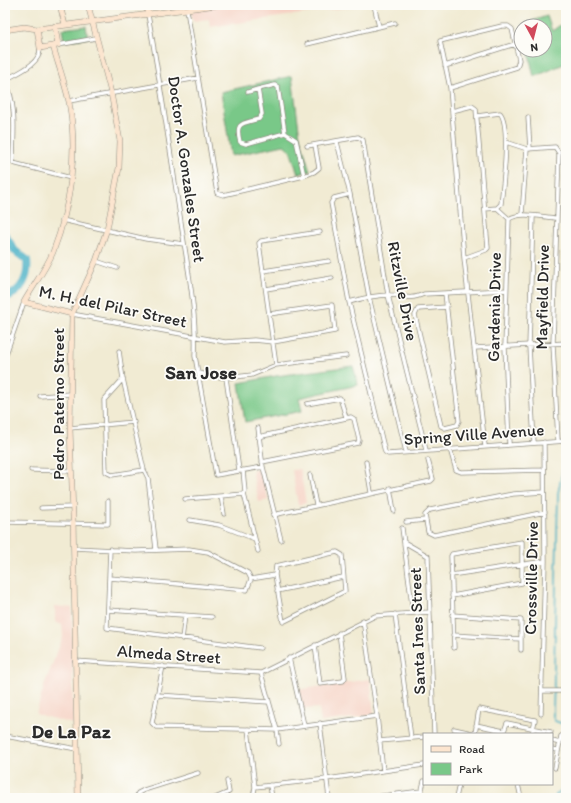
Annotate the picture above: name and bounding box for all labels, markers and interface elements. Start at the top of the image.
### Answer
north arrow [513,18,553,58]
text: N [530,41,539,54]
street label: Doctor A. Gonzales Street [164,74,210,264]
street label: Ritzville Drive [384,240,422,342]
street label: Mayfield Drive [531,244,553,350]
street label: Gardenia Drive [483,252,505,362]
street label: M. H. del Pilar Street [37,281,189,331]
street label: Pedro Paterno Street [48,327,68,480]
district label: San Jose [165,361,237,384]
street label: Spring Ville Avenue [403,419,545,449]
street label: Crossville Drive [520,521,542,635]
street label: Santa Ines Street [405,567,429,695]
street label: Almeda Street [116,640,222,668]
district label: De La Paz [32,720,111,743]
legend [423,733,553,785]
text: Road [459,742,485,756]
text: Park [459,762,483,776]

